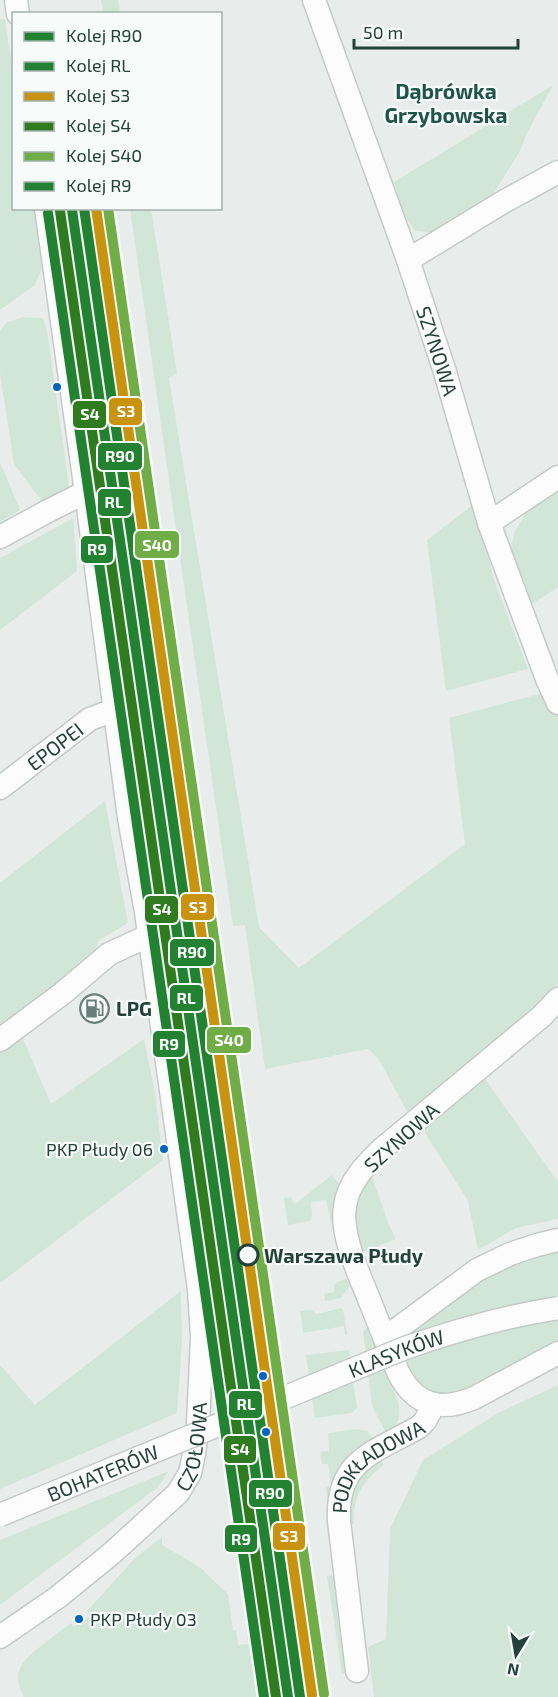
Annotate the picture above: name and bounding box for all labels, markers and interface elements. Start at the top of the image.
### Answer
legend [12,12,222,210]
scale bar [354,12,518,50]
text: 50 m [363,21,403,43]
text: Kolej R90 [66,24,142,46]
text: Kolej RL [66,54,131,76]
district label: Dąbrówka Grzybowska [385,78,507,128]
text: Kolej S3 [66,84,130,106]
text: Kolej S4 [66,114,131,136]
text: Kolej S40 [66,144,142,166]
text: Kolej R9 [66,174,132,196]
street label: SZYNOWA [412,303,463,399]
unlabelled marker [51,381,63,393]
line badge: S3 [108,397,143,426]
line badge: S4 [72,400,107,429]
text: S3 [117,401,135,420]
text: S4 [80,404,100,423]
line badge: R90 [97,442,143,471]
text: R90 [105,446,135,465]
line badge: RL [97,488,132,517]
text: RL [105,492,124,511]
line badge: S40 [134,530,180,559]
line badge: R9 [80,535,114,564]
text: S40 [142,535,172,554]
text: R9 [87,539,107,558]
street label: EPOPEI [22,717,88,775]
line badge: S3 [180,893,215,921]
line badge: S4 [144,895,179,924]
text: S3 [189,897,207,916]
text: S4 [152,899,172,918]
line badge: R90 [169,938,215,967]
text: R90 [177,942,207,961]
line badge: RL [169,984,204,1012]
text: RL [177,988,196,1007]
fuel station icon: LPG [79,992,111,1024]
place label: LPG [116,996,152,1020]
line badge: S40 [206,1026,252,1054]
line badge: R9 [152,1030,186,1058]
text: S40 [214,1030,244,1049]
text: R9 [159,1034,179,1053]
street label: SZYNOWA [359,1097,444,1177]
place label: PKP Płudy 06 [46,1138,153,1160]
marker: PKP Płudy 06 [158,1143,170,1155]
place label: Warszawa Płudy [264,1243,424,1268]
marker: Warszawa Płudy [237,1244,259,1266]
street label: KLASYKÓW [345,1324,447,1382]
unlabelled marker [257,1370,269,1382]
line badge: RL [228,1390,263,1419]
text: RL [237,1394,256,1413]
street label: CZOŁOWA [170,1401,211,1495]
street label: PODKŁADOWA [327,1414,429,1514]
unlabelled marker [260,1426,272,1438]
line badge: S4 [223,1435,257,1464]
street label: BOHATERÓW [44,1439,162,1506]
text: S4 [230,1439,250,1458]
line badge: R90 [248,1479,293,1508]
text: R90 [255,1483,285,1502]
line badge: S3 [272,1522,306,1551]
line badge: R9 [224,1524,258,1553]
text: S3 [280,1526,298,1545]
text: R9 [231,1529,251,1548]
place label: PKP Płudy 03 [90,1608,197,1630]
marker: PKP Płudy 03 [73,1613,85,1625]
north arrow [486,1625,546,1685]
text: N [506,1660,521,1681]

